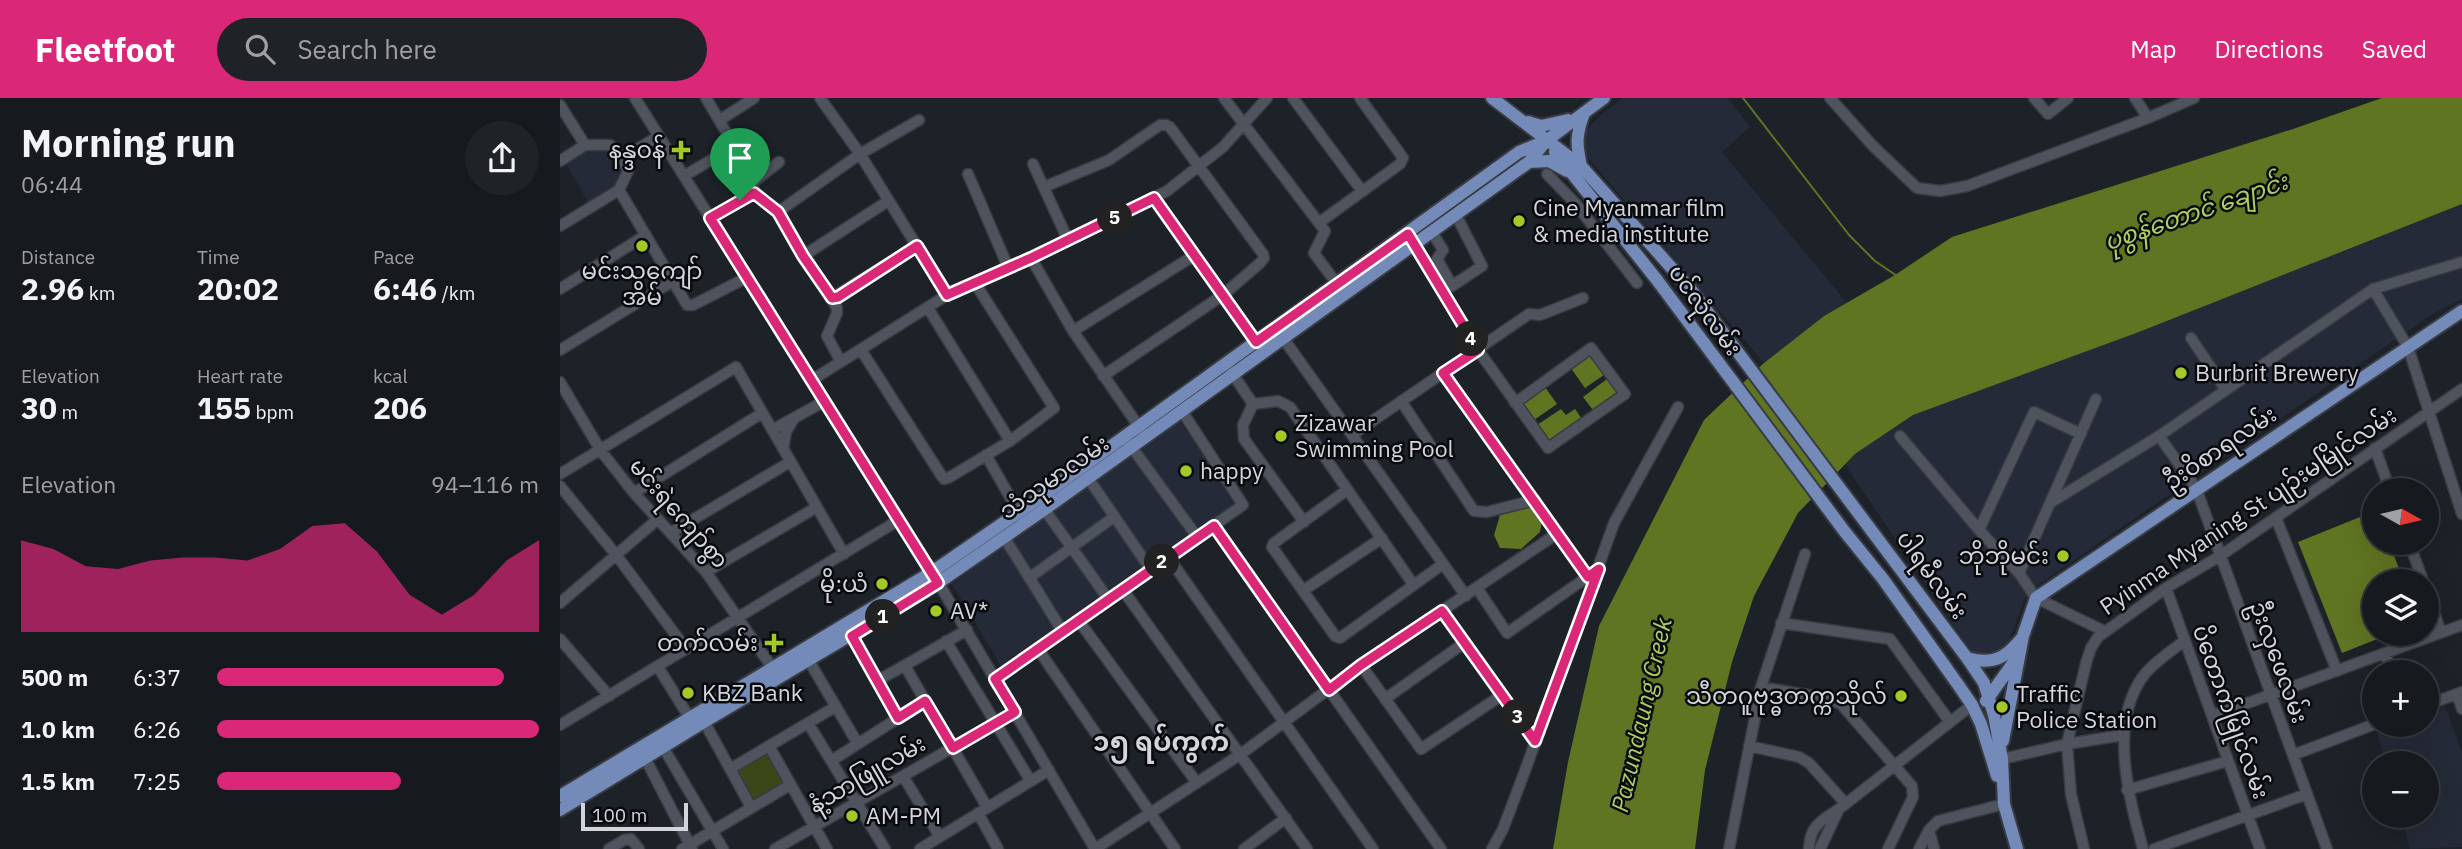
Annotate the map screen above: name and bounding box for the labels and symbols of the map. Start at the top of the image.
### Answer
pin [710,128,770,200]
place label: နန္ဒဝန် [609,134,665,170]
marker: နန္ဒဝန် [671,140,691,160]
water label: ပုစွန်တောင် ချောင်း [2100,164,2295,262]
place label: Cine Myanmar film & media institute [1533,192,1725,248]
pin: 5 [1098,200,1132,236]
marker: Cine Myanmar film & media institute [1511,213,1527,229]
marker: မင်းသူကျော် အိမ် [634,238,650,254]
place label: မင်းသူကျော် အိမ် [582,255,702,311]
street label: ပင်လုံလမ်း [1659,258,1749,364]
pin: 4 [1454,322,1488,356]
place label: Burbrit Brewery [2195,357,2359,387]
marker: Burbrit Brewery [2173,365,2189,381]
street label: ဦးဝိစာရလမ်း [2157,398,2284,500]
street label: Pyinma Myaning St ပျဉ်းမမြိုင်လမ်း [2093,399,2404,625]
place label: Zizawar Swimming Pool [1295,407,1454,463]
street label: သံသုမာလမ်း [993,427,1117,529]
marker: Zizawar Swimming Pool [1273,428,1289,444]
street label: မင်းရဲကျော်စွာ [620,451,736,577]
place label: happy [1200,455,1264,485]
marker: happy [1178,463,1194,479]
north arrow [2362,478,2440,555]
street label: ပါရမီလမ်း [1887,524,1975,628]
place label: ဘိုဘိုမင်း [1959,540,2049,575]
pin: 2 [1144,545,1180,580]
marker: ဘိုဘိုမင်း [2055,548,2071,564]
place label: မို:ယံ [820,568,868,603]
marker: မို:ယံ [874,576,890,592]
place label: AV* [950,595,988,625]
street label: ဦးလှဖေလမ်း [2239,596,2316,729]
pin: 1 [866,600,900,634]
marker: AV* [928,603,944,619]
water label: Pazundaung Creek [1603,614,1679,815]
street label: ပိတောက်မြိုင်လမ်း [2182,620,2277,805]
place label: တက်လမ်း [657,627,758,657]
marker: တက်လမ်း [764,633,784,653]
place label: KBZ Bank [702,677,803,707]
place label: Traffic Police Station [2016,678,2157,734]
place label: သီတဂူဗုဒ္ဓတက္ကသိုလ် [1686,680,1887,716]
marker: KBZ Bank [680,685,696,701]
marker: သီတဂူဗုဒ္ဓတက္ကသိုလ် [1893,688,1909,704]
marker: Traffic Police Station [1994,699,2010,715]
pin: 3 [1500,700,1536,734]
district label: ၁၅ ရပ်ကွက် [1093,723,1229,764]
street label: နံ့သာဖြူလမ်း [803,728,933,823]
scale bar [581,800,688,832]
place label: AM-PM [866,800,941,830]
marker: AM-PM [844,808,860,824]

